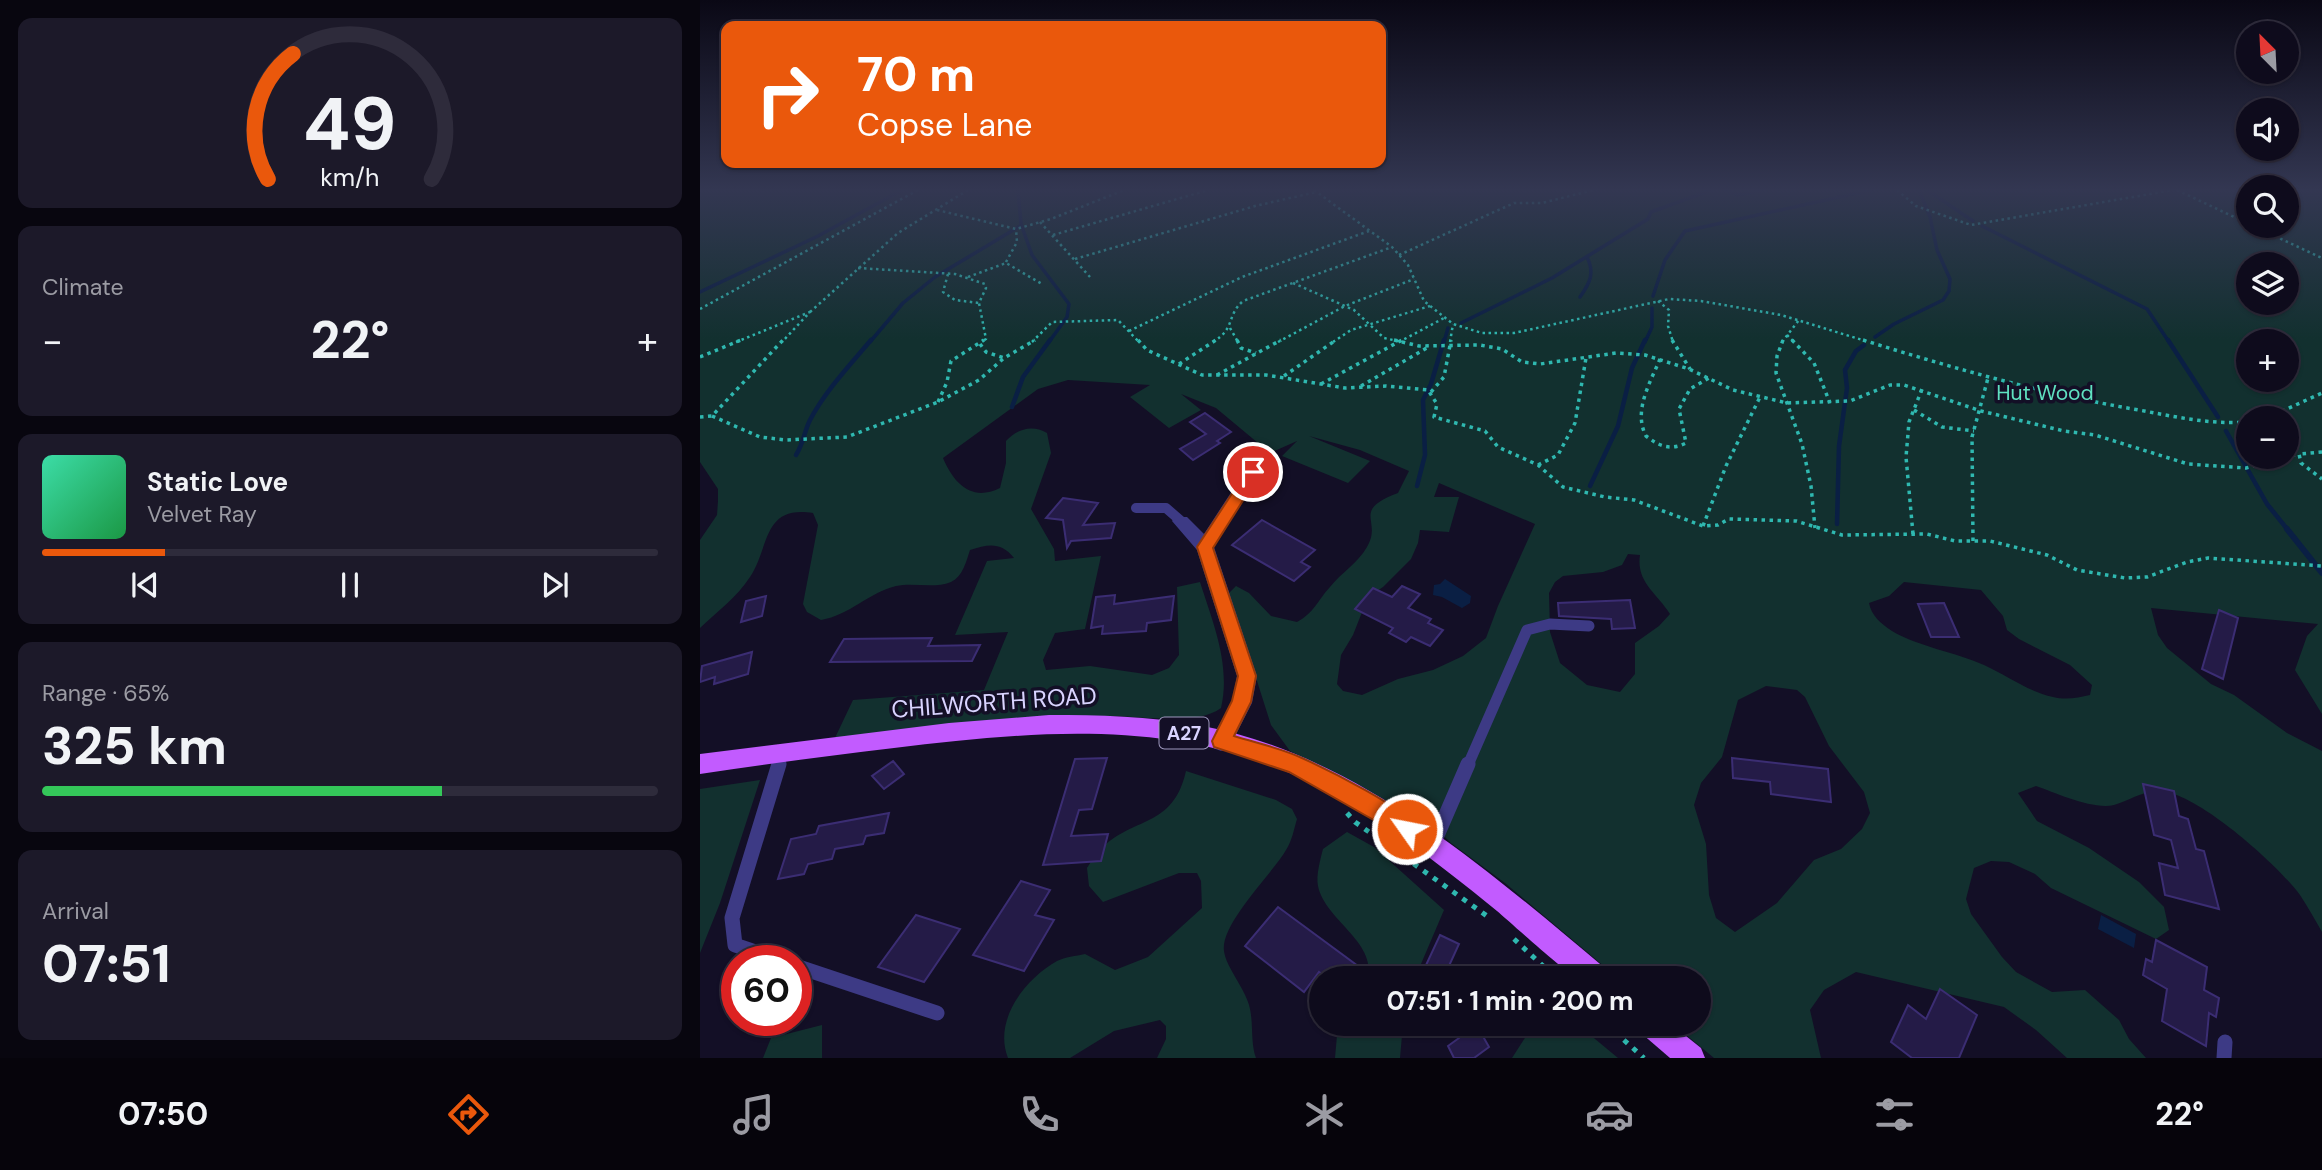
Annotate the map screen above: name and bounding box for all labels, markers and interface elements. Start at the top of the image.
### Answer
north arrow [2236,21,2300,84]
map controls [2236,21,2299,469]
text: 70 m [857,42,975,106]
icon: right [742,49,833,140]
text: 49 [303,77,397,172]
button: sound [2236,98,2299,161]
text: Copse Lane [857,104,1033,146]
text: km/h [320,161,380,194]
button: search [2236,175,2299,238]
button: layers [2236,252,2299,315]
text: Climate [42,272,124,302]
text: 22° [311,306,389,374]
text: − [42,316,63,366]
text: + [637,316,658,366]
button: + [2236,329,2299,392]
park label: Hut Wood [1996,379,2094,407]
button: − [2236,406,2299,469]
pin [1223,442,1283,502]
icon: arrive [1234,453,1272,491]
text: Static Love [147,465,288,499]
text: Velvet Ray [147,499,257,529]
icon: previous [126,566,164,604]
icon: pause [331,566,369,604]
icon: next [536,566,574,604]
text: Range · 65% [42,678,169,708]
street label: CHILWORTH ROAD [890,679,1098,725]
text: 325 km [42,712,227,780]
road number: A27 [1160,718,1208,748]
position arrow [1370,792,1444,866]
text: Arrival [42,896,109,926]
text: 07:51 [42,930,171,998]
speed limit sign: 60 [721,945,812,1036]
text: 07:51 · 1 min · 200 m [1386,984,1634,1018]
icon: directions [444,1090,493,1139]
icon: music [729,1090,778,1139]
icon: phone [1015,1090,1064,1139]
icon: climate [1300,1090,1349,1139]
icon: car [1585,1090,1634,1139]
icon: filters [1870,1090,1919,1139]
text: 07:50 [118,1093,208,1135]
text: 22° [2155,1093,2204,1135]

